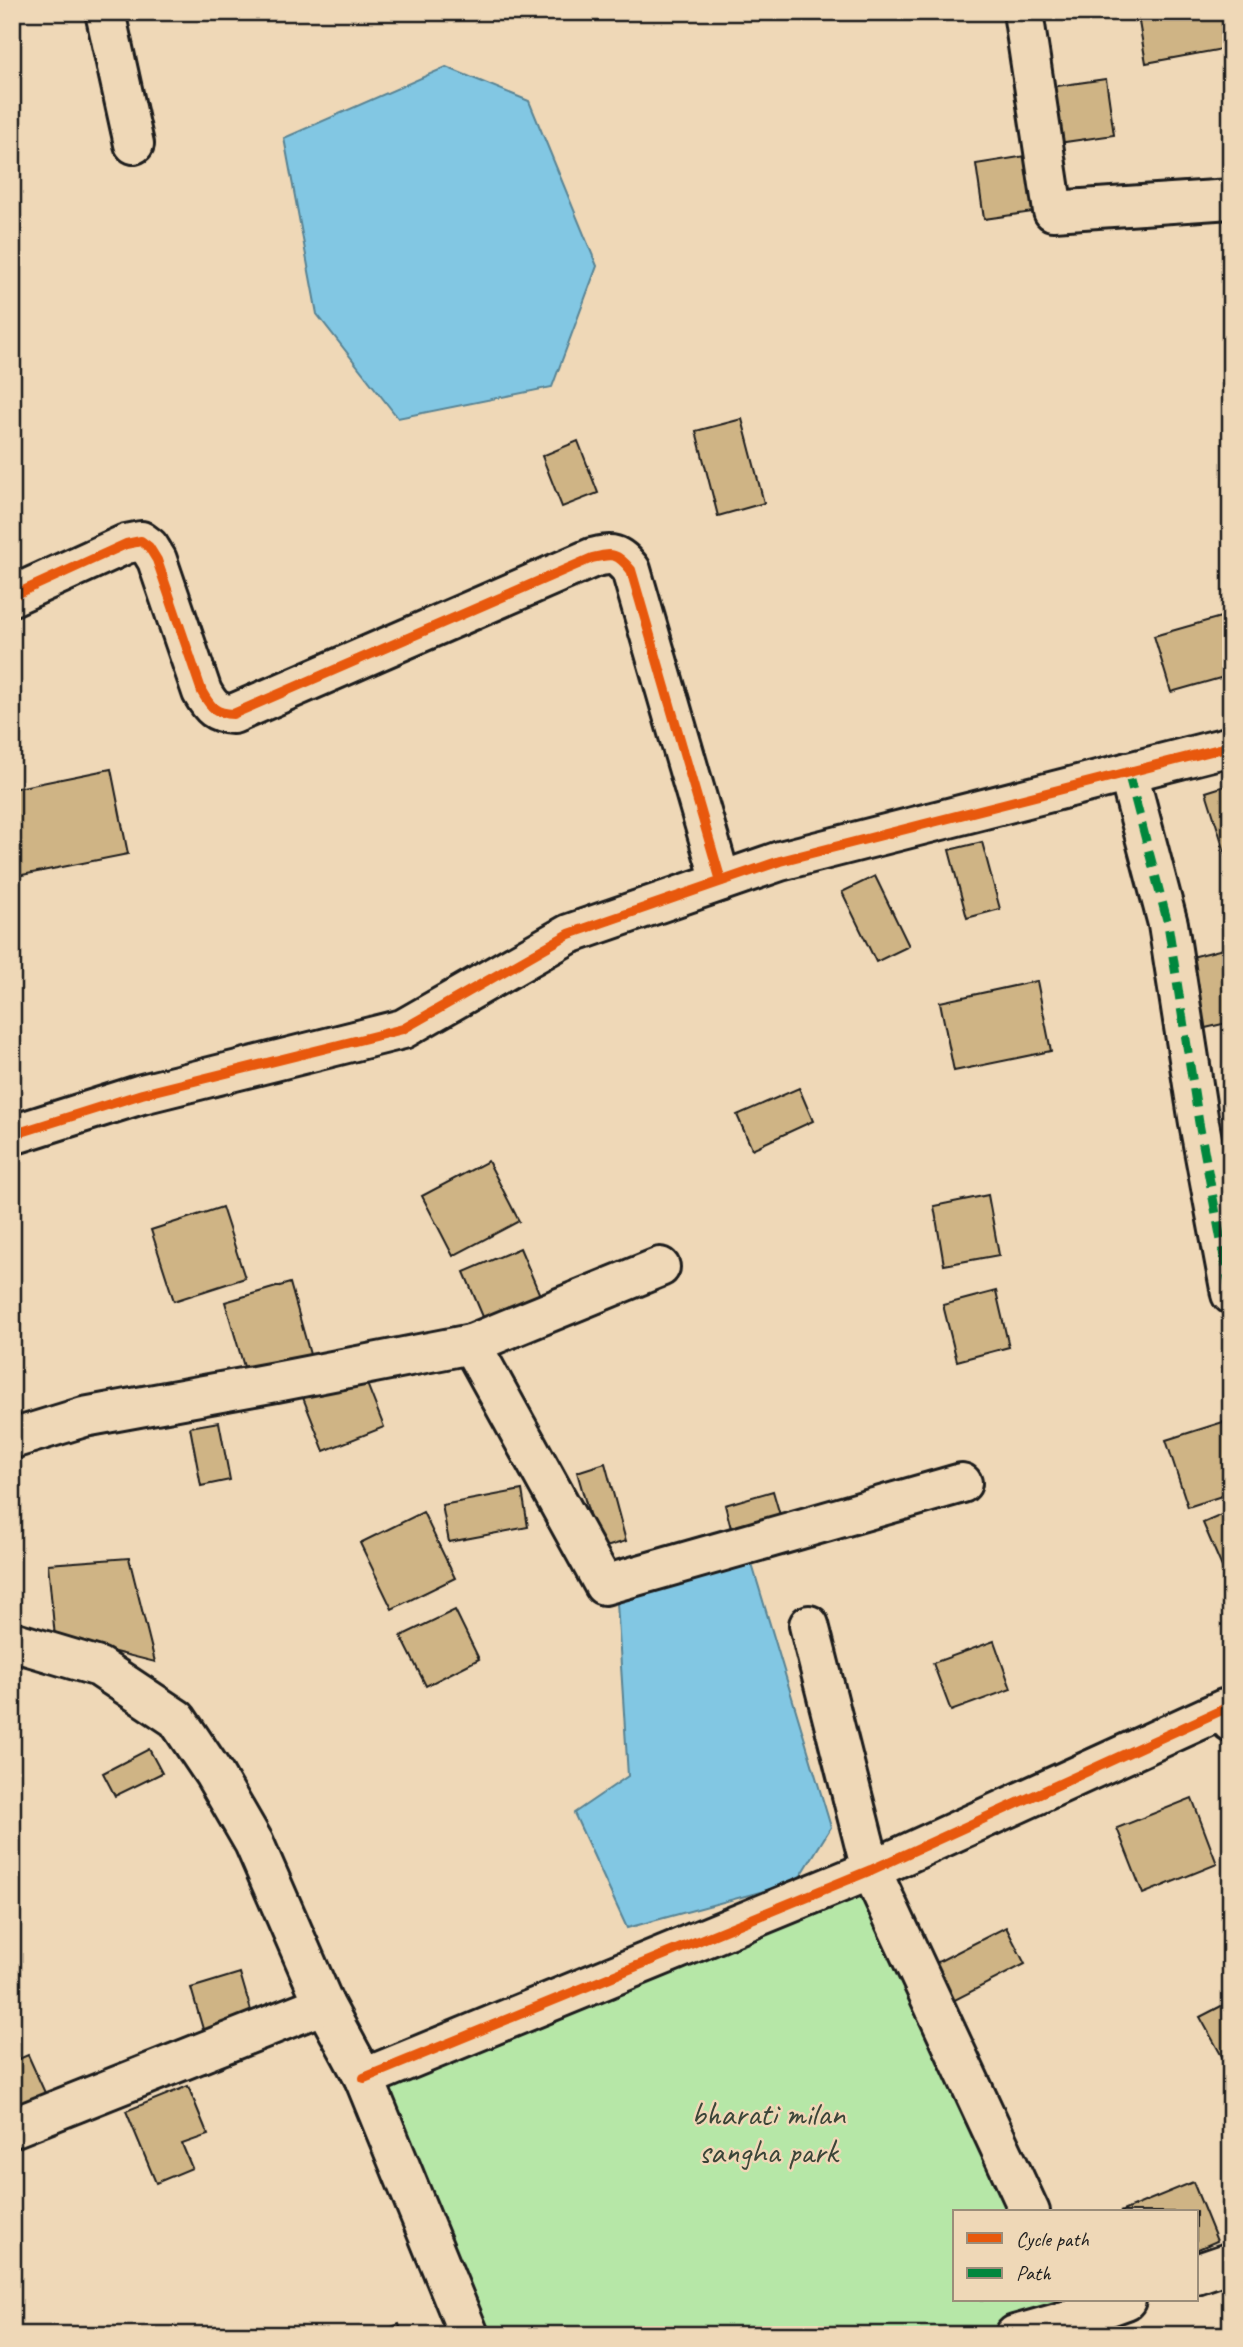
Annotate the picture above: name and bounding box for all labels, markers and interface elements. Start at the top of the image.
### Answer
park label: bharati milan sangha park [691,2093,846,2173]
legend [953,2210,1198,2302]
text: Cycle path [1016,2226,1089,2252]
text: Path [1016,2260,1052,2286]

